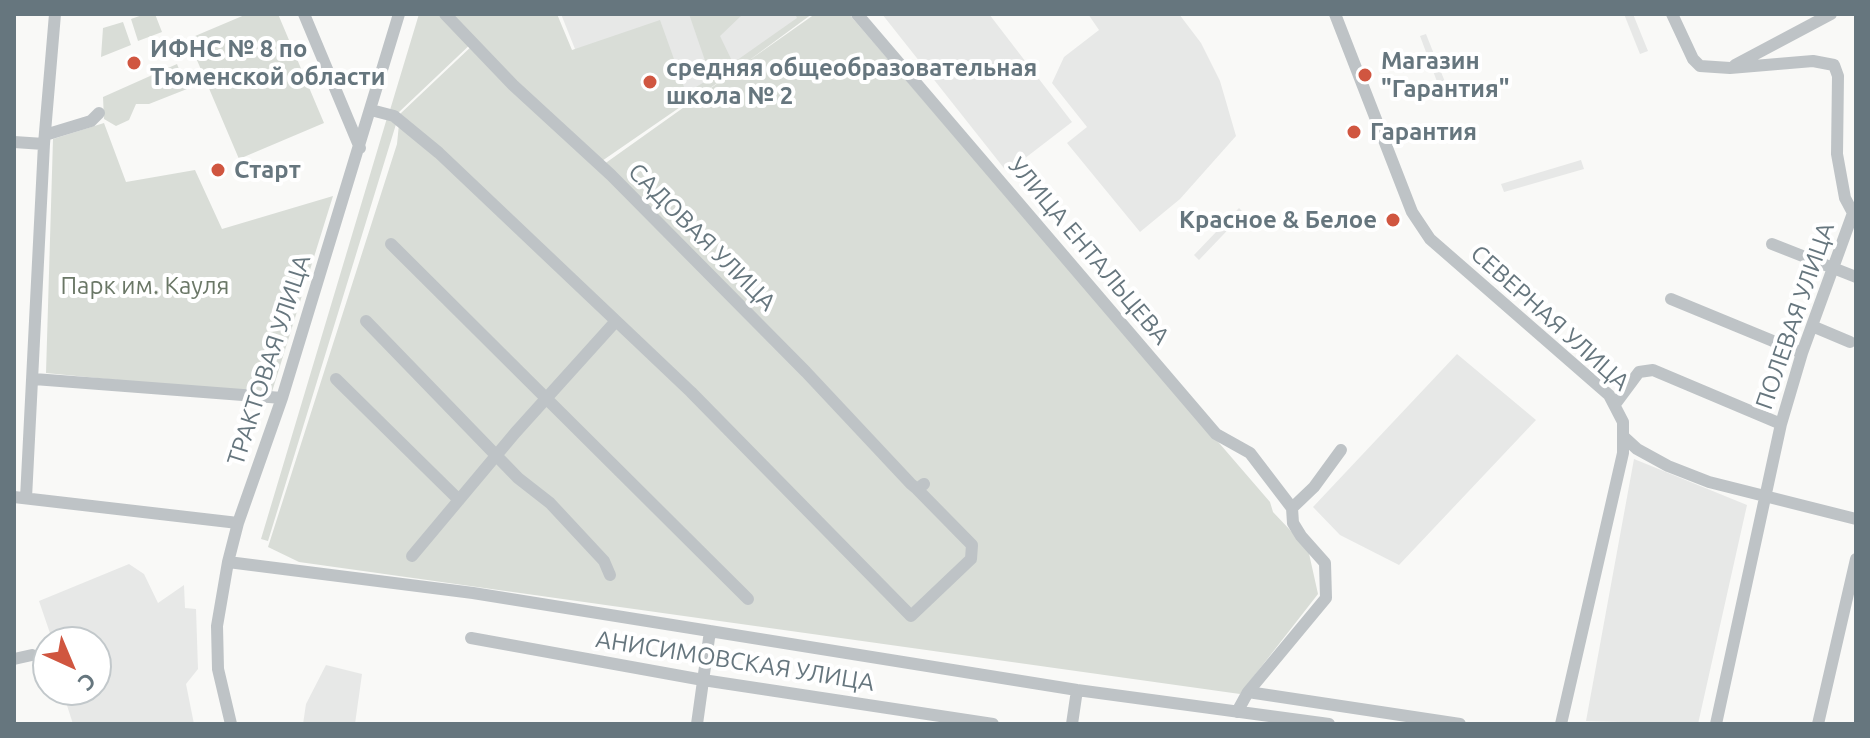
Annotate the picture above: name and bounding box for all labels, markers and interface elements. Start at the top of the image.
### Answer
place label: ИФНС № 8 по Тюменской области [150,35,385,91]
place label: Магазин "Гарантия" [1381,47,1510,103]
marker: ИФНС № 8 по Тюменской области [125,54,143,72]
place label: средняя общеобразовательная школа № 2 [666,54,1037,110]
marker: Магазин "Гарантия" [1356,66,1374,84]
marker: средняя общеобразовательная школа № 2 [641,73,659,91]
place label: Гарантия [1370,118,1477,146]
marker: Гарантия [1345,123,1363,141]
street label: УЛИЦА ЕНТАЛЬЦЕВА [1002,152,1176,350]
place label: Старт [234,156,301,184]
street label: САДОВАЯ УЛИЦА [622,157,782,317]
marker: Старт [209,161,227,179]
place label: Красное & Белое [1179,206,1377,234]
marker: Красное & Белое [1384,211,1402,229]
street label: ПОЛЕВАЯ УЛИЦА [1750,219,1840,413]
street label: СЕВЕРНАЯ УЛИЦА [1465,239,1635,397]
street label: ТРАКТОВАЯ УЛИЦА [221,251,317,469]
park label: Парк им. Кауля [61,272,229,300]
street label: АНИСИМОВСКАЯ УЛИЦА [594,625,876,697]
north arrow [32,626,112,706]
text: С [74,668,101,696]

